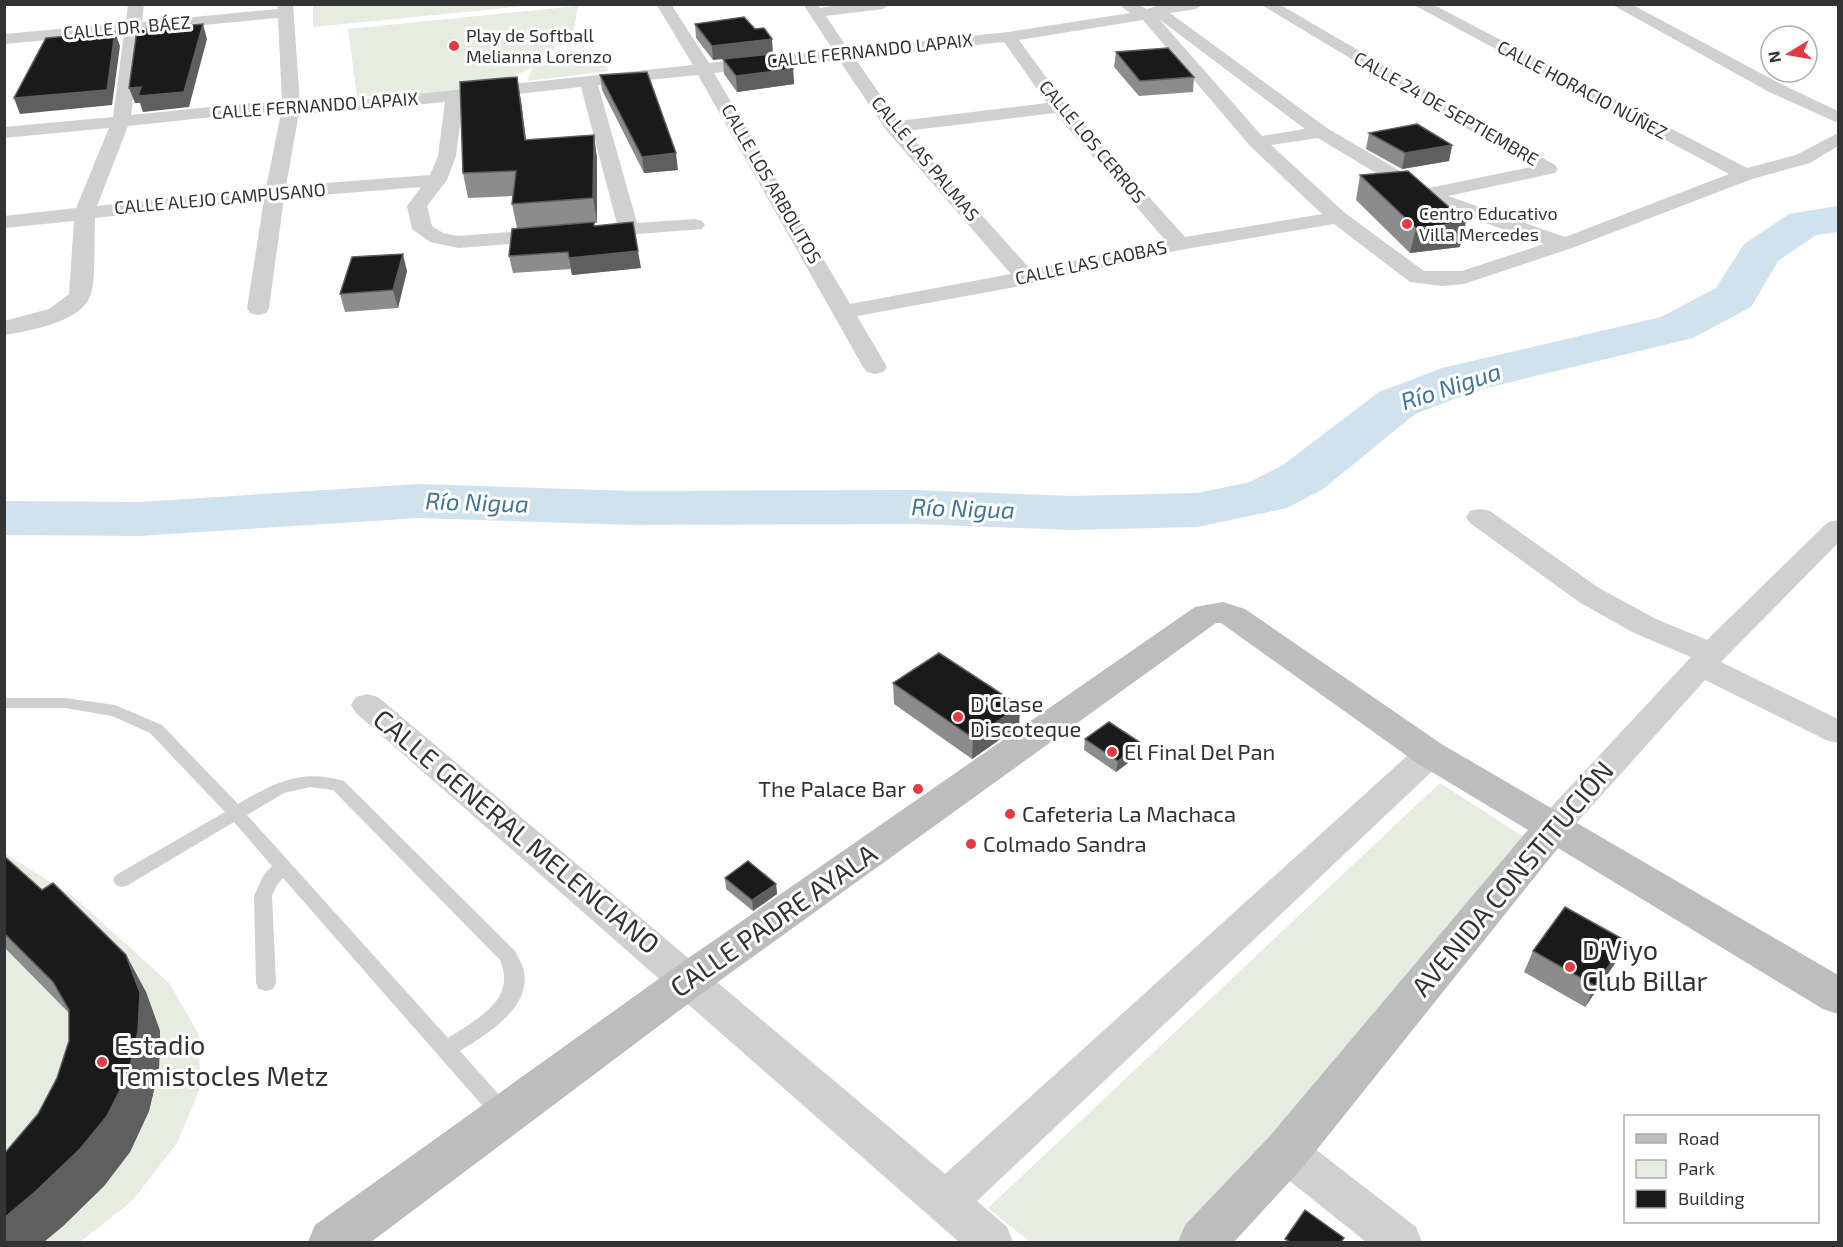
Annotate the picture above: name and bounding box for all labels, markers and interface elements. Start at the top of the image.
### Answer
street label: CALLE DR. BÁEZ [62,10,192,44]
place label: Play de Softball Melianna Lorenzo [466,24,612,67]
north arrow [1759,24,1819,84]
street label: CALLE FERNANDO LAPAIX [766,28,974,72]
street label: CALLE HORACIO NÚÑEZ [1494,35,1671,143]
marker: Play de Softball Melianna Lorenzo [447,39,461,53]
street label: CALLE 24 DE SEPTIEMBRE [1350,46,1543,170]
text: N [1763,49,1784,64]
street label: CALLE LOS CERROS [1035,75,1151,207]
street label: CALLE FERNANDO LAPAIX [211,87,419,123]
street label: CALLE LAS PALMAS [867,91,984,225]
street label: CALLE LOS ARBOLITOS [717,100,827,267]
street label: CALLE ALEJO CAMPUSANO [113,178,327,218]
place label: Centro Educativo Villa Mercedes [1419,202,1558,245]
marker: Centro Educativo Villa Mercedes [1400,217,1414,231]
street label: CALLE LAS CAOBAS [1013,235,1169,289]
water label: Río Nigua [1397,356,1504,415]
water label: Río Nigua [425,485,529,518]
water label: Río Nigua [911,491,1015,524]
place label: D'Clase Discoteque [970,690,1081,741]
street label: CALLE GENERAL MELENCIANO [368,701,667,959]
marker: D'Clase Discoteque [951,710,965,724]
place label: El Final Del Pan [1124,738,1275,764]
marker: El Final Del Pan [1105,745,1119,759]
street label: AVENIDA CONSTITUCIÓN [1404,754,1619,1002]
place label: The Palace Bar [758,775,906,801]
marker: The Palace Bar [911,782,925,796]
place label: Cafeteria La Machaca [1022,800,1236,826]
marker: Cafeteria La Machaca [1003,807,1017,821]
place label: Colmado Sandra [983,830,1147,856]
street label: CALLE PADRE AYALA [663,836,882,1003]
marker: Colmado Sandra [964,837,978,851]
place label: D'Viyo Club Billar [1582,933,1708,996]
marker: D'Viyo Club Billar [1563,960,1577,974]
place label: Estadio Temistocles Metz [114,1028,329,1091]
marker: Estadio Temistocles Metz [95,1055,109,1069]
legend [1624,1115,1819,1223]
text: Road [1678,1127,1719,1149]
text: Park [1678,1157,1715,1179]
text: Building [1678,1187,1745,1209]

